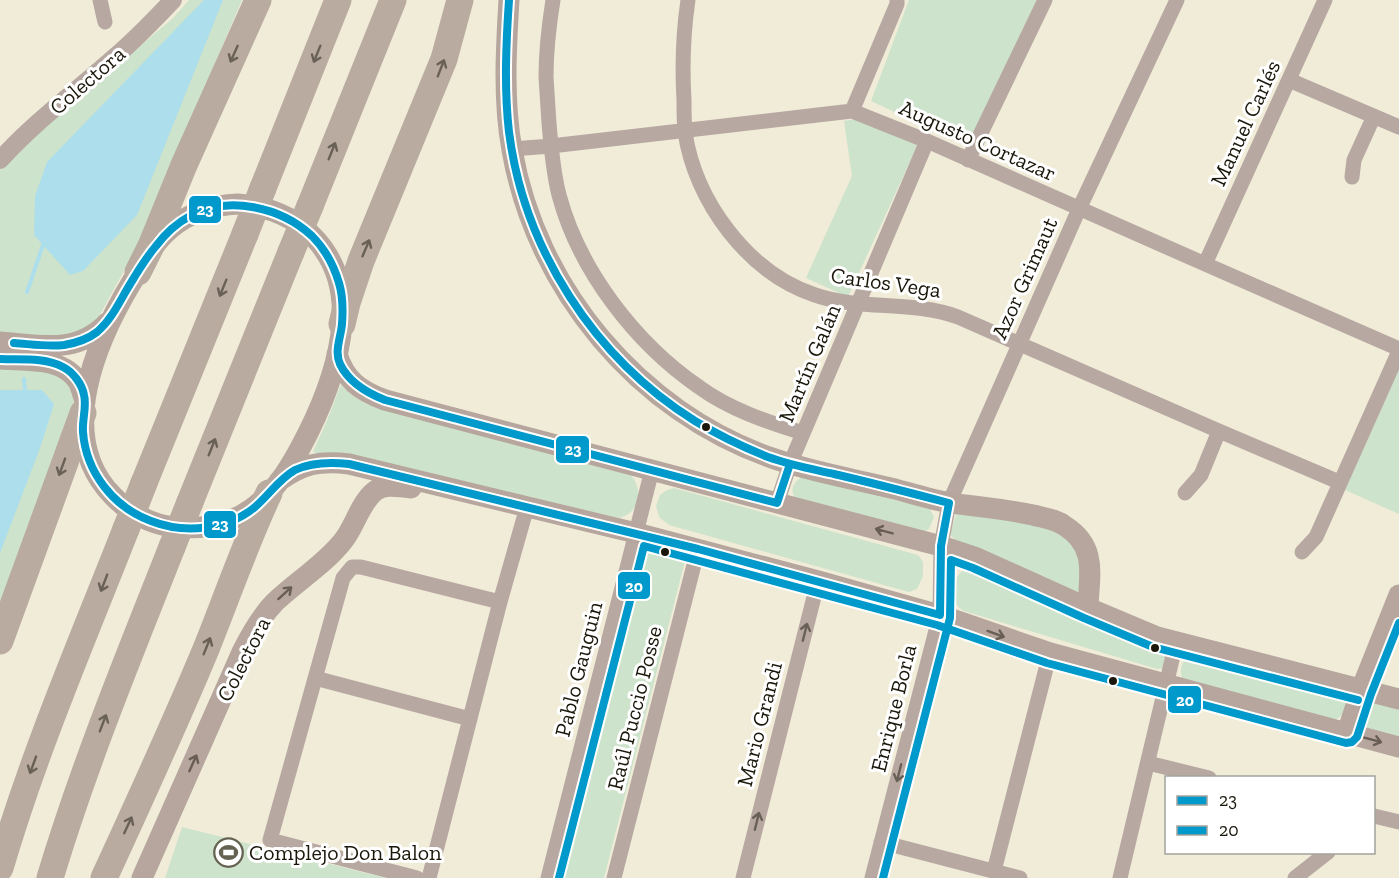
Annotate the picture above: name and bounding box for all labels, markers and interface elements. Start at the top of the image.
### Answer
street label: Colectora [44,40,131,120]
one-way arrow [228,44,239,62]
one-way arrow [311,45,322,63]
street label: Manuel Carlés [1205,56,1286,190]
one-way arrow [436,60,447,78]
street label: Augusto Cortazar [895,94,1060,187]
one-way arrow [327,143,338,161]
line badge: 23 [188,195,222,224]
text: 23 [196,200,214,219]
street label: Azor Grimaut [986,212,1064,343]
one-way arrow [361,240,372,258]
street label: Carlos Vega [829,261,943,304]
one-way arrow [217,278,228,297]
street label: Martín Galán [772,300,847,426]
unlabelled marker [700,421,712,433]
line badge: 23 [555,435,590,464]
one-way arrow [207,439,218,457]
text: 23 [564,440,582,459]
one-way arrow [56,457,67,476]
line badge: 23 [203,510,237,539]
text: 23 [211,515,229,534]
one-way arrow [875,525,894,537]
unlabelled marker [659,546,671,558]
line badge: 20 [617,571,651,600]
one-way arrow [98,574,109,592]
text: 20 [625,577,643,596]
one-way arrow [277,586,292,600]
street label: Pablo Gauguin [549,598,608,740]
street label: Colectora [211,612,276,706]
street label: Raúl Puccio Posse [601,623,668,793]
one-way arrow [800,623,811,642]
one-way arrow [986,629,1004,640]
one-way arrow [202,638,213,656]
street label: Enrique Borla [865,641,922,775]
unlabelled marker [1149,642,1161,654]
street label: Mario Grandi [731,659,788,789]
unlabelled marker [1107,675,1119,687]
line badge: 20 [1167,685,1202,714]
text: 20 [1176,691,1194,710]
one-way arrow [98,714,109,733]
one-way arrow [1363,735,1382,746]
one-way arrow [27,755,38,774]
one-way arrow [188,755,199,773]
one-way arrow [893,763,904,782]
legend [1165,776,1375,854]
text: 23 [1219,789,1237,811]
one-way arrow [752,812,764,831]
one-way arrow [123,816,135,834]
text: 20 [1219,819,1239,841]
sports icon: Complejo Don Balon [212,836,244,868]
place label: Complejo Don Balon [249,839,442,866]

